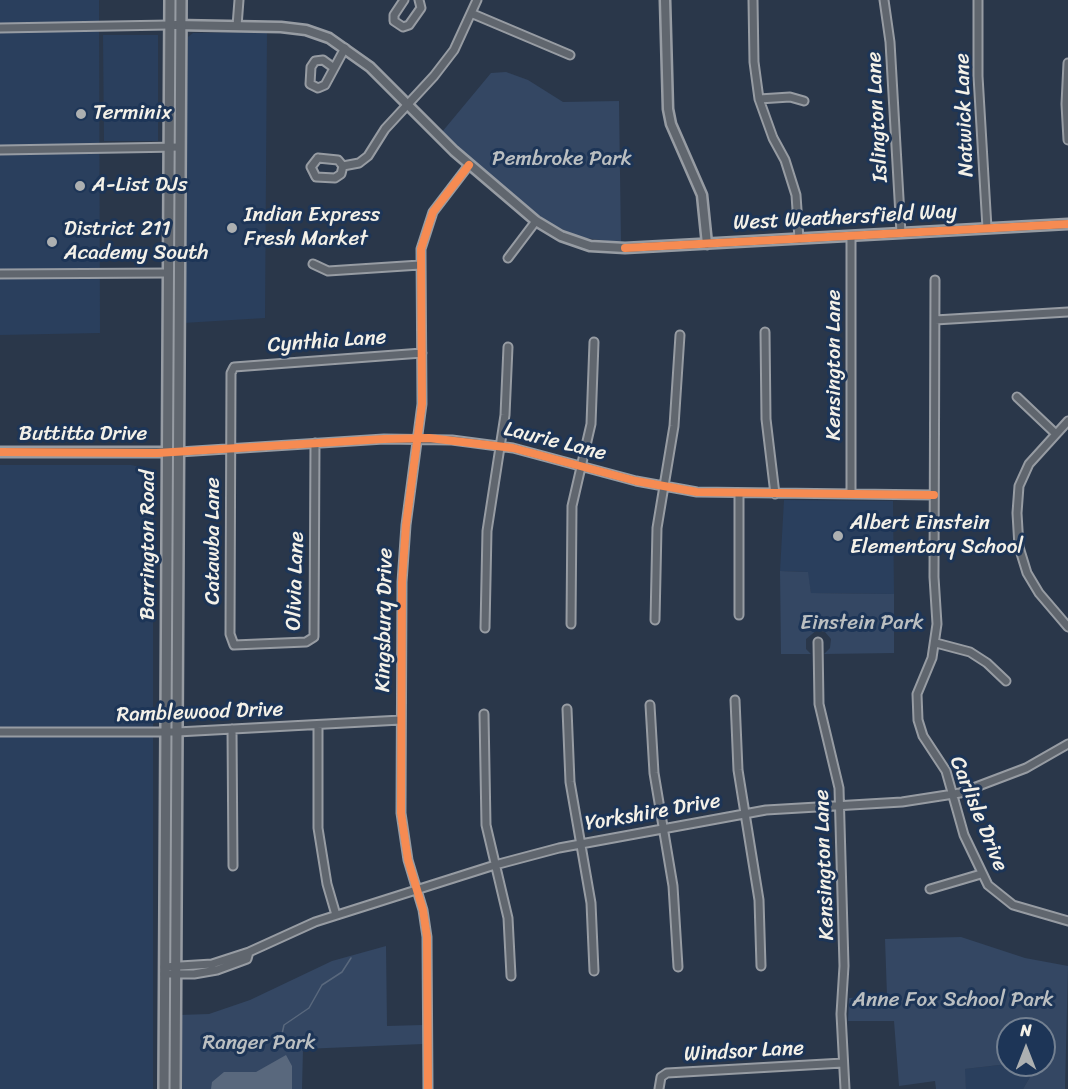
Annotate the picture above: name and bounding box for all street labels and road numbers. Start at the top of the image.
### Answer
street label: Islington Lane [862,51,894,183]
street label: Natwick Lane [950,53,980,177]
street label: West Weathersfield Way [733,200,957,236]
street label: Kensington Lane [822,289,848,441]
street label: Cynthia Lane [267,325,387,359]
street label: Laurie Lane [501,417,609,467]
street label: Buttitta Drive [19,422,147,448]
street label: Barrington Road [136,470,162,620]
street label: Catawba Lane [201,477,227,605]
street label: Olivia Lane [282,531,310,631]
street label: Kingsbury Drive [371,548,399,692]
street label: Ramblewood Drive [116,697,284,729]
street label: Carlisle Drive [944,753,1012,875]
street label: Yorkshire Drive [583,789,723,837]
street label: Kensington Lane [810,789,840,941]
street label: Windsor Lane [683,1036,805,1068]

